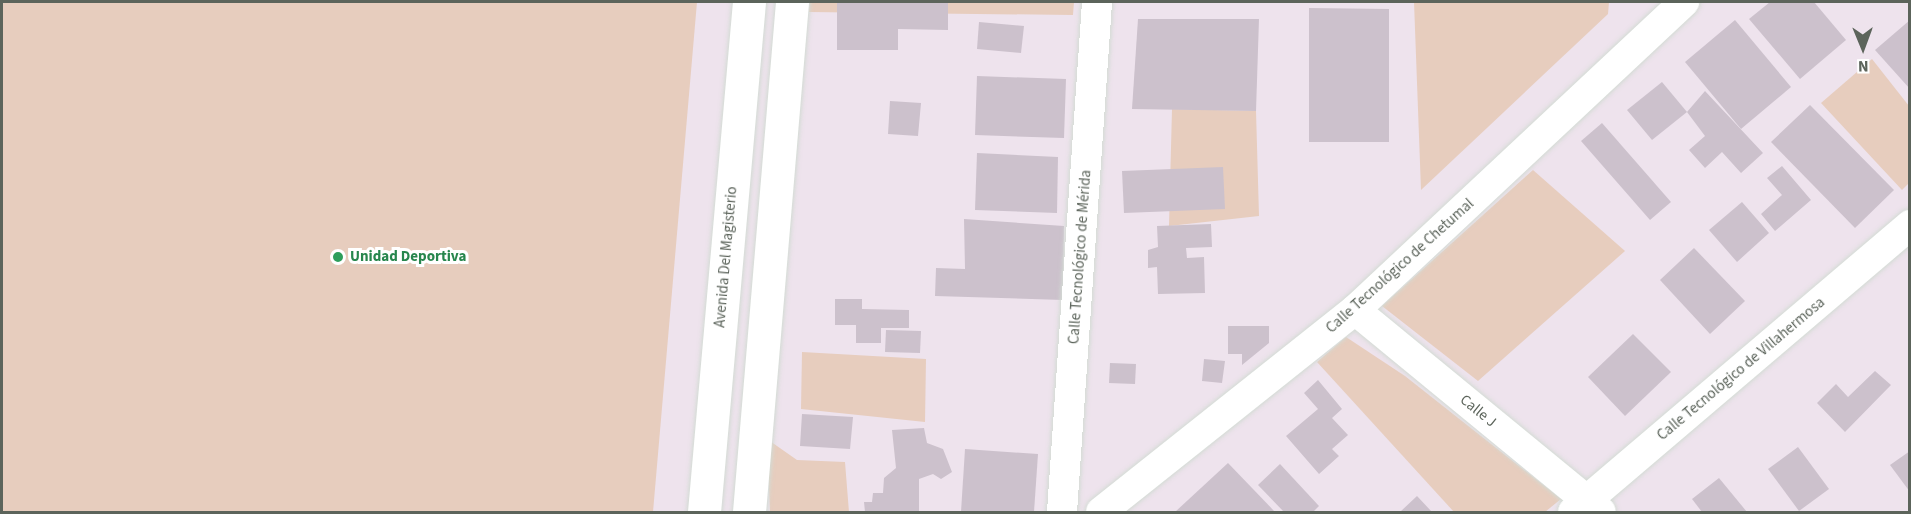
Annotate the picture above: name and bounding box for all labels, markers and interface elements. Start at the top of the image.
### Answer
north arrow [1833,18,1893,78]
text: N [1858,55,1869,77]
street label: Calle Tecnológico de Mérida [1065,169,1095,345]
street label: Avenida Del Magisterio [711,186,741,328]
street label: Calle Tecnológico de Chetumal [1322,195,1478,337]
place label: Unidad Deportiva [350,248,466,266]
marker: Unidad Deportiva [331,250,345,264]
street label: Calle Tecnológico de Villahermosa [1654,294,1828,444]
street label: Calle J [1456,391,1500,431]

